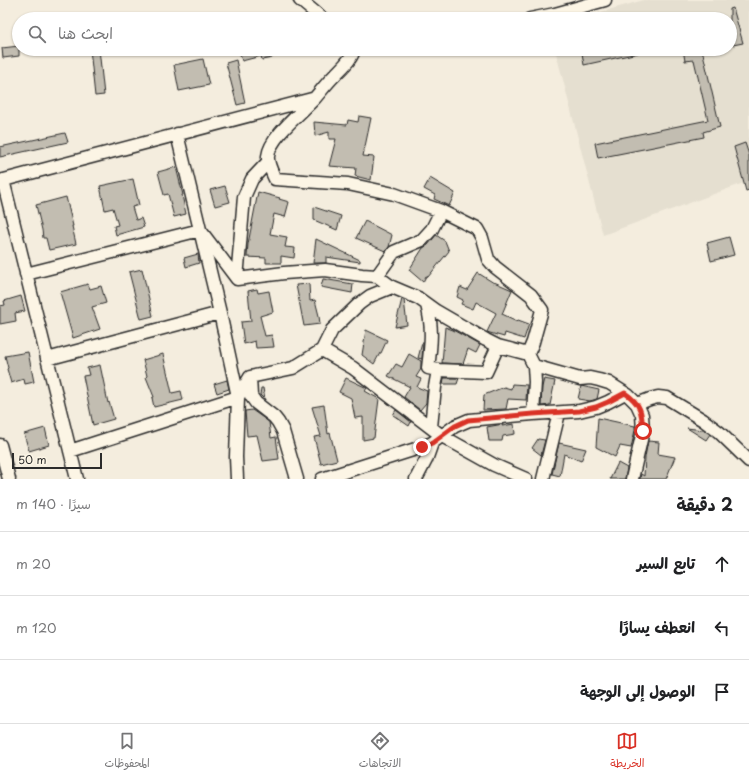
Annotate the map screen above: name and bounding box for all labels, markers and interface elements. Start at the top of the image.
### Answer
search box [12,12,737,56]
text: ابحث هنا [58,21,113,44]
icon: search [26,23,48,45]
route start [634,422,652,440]
route end [413,438,431,456]
scale bar [12,451,102,470]
text: 50 m [18,451,47,468]
text: 2 دقيقة [676,491,733,517]
text: سيرًا · 140 m [16,494,91,513]
text: تابع السير [637,551,695,574]
icon: ahead [711,553,733,575]
text: 20 m [16,554,51,573]
text: انعطف يسارًا [619,615,695,638]
icon: left [711,617,733,639]
text: 120 m [16,618,57,637]
text: الوصول إلى الوجهة [580,679,695,702]
icon: arrive [711,681,733,703]
tab: المحفوظات [105,730,150,773]
tab: الاتجاهات [359,730,401,773]
tab: الخريطة [610,730,645,773]

